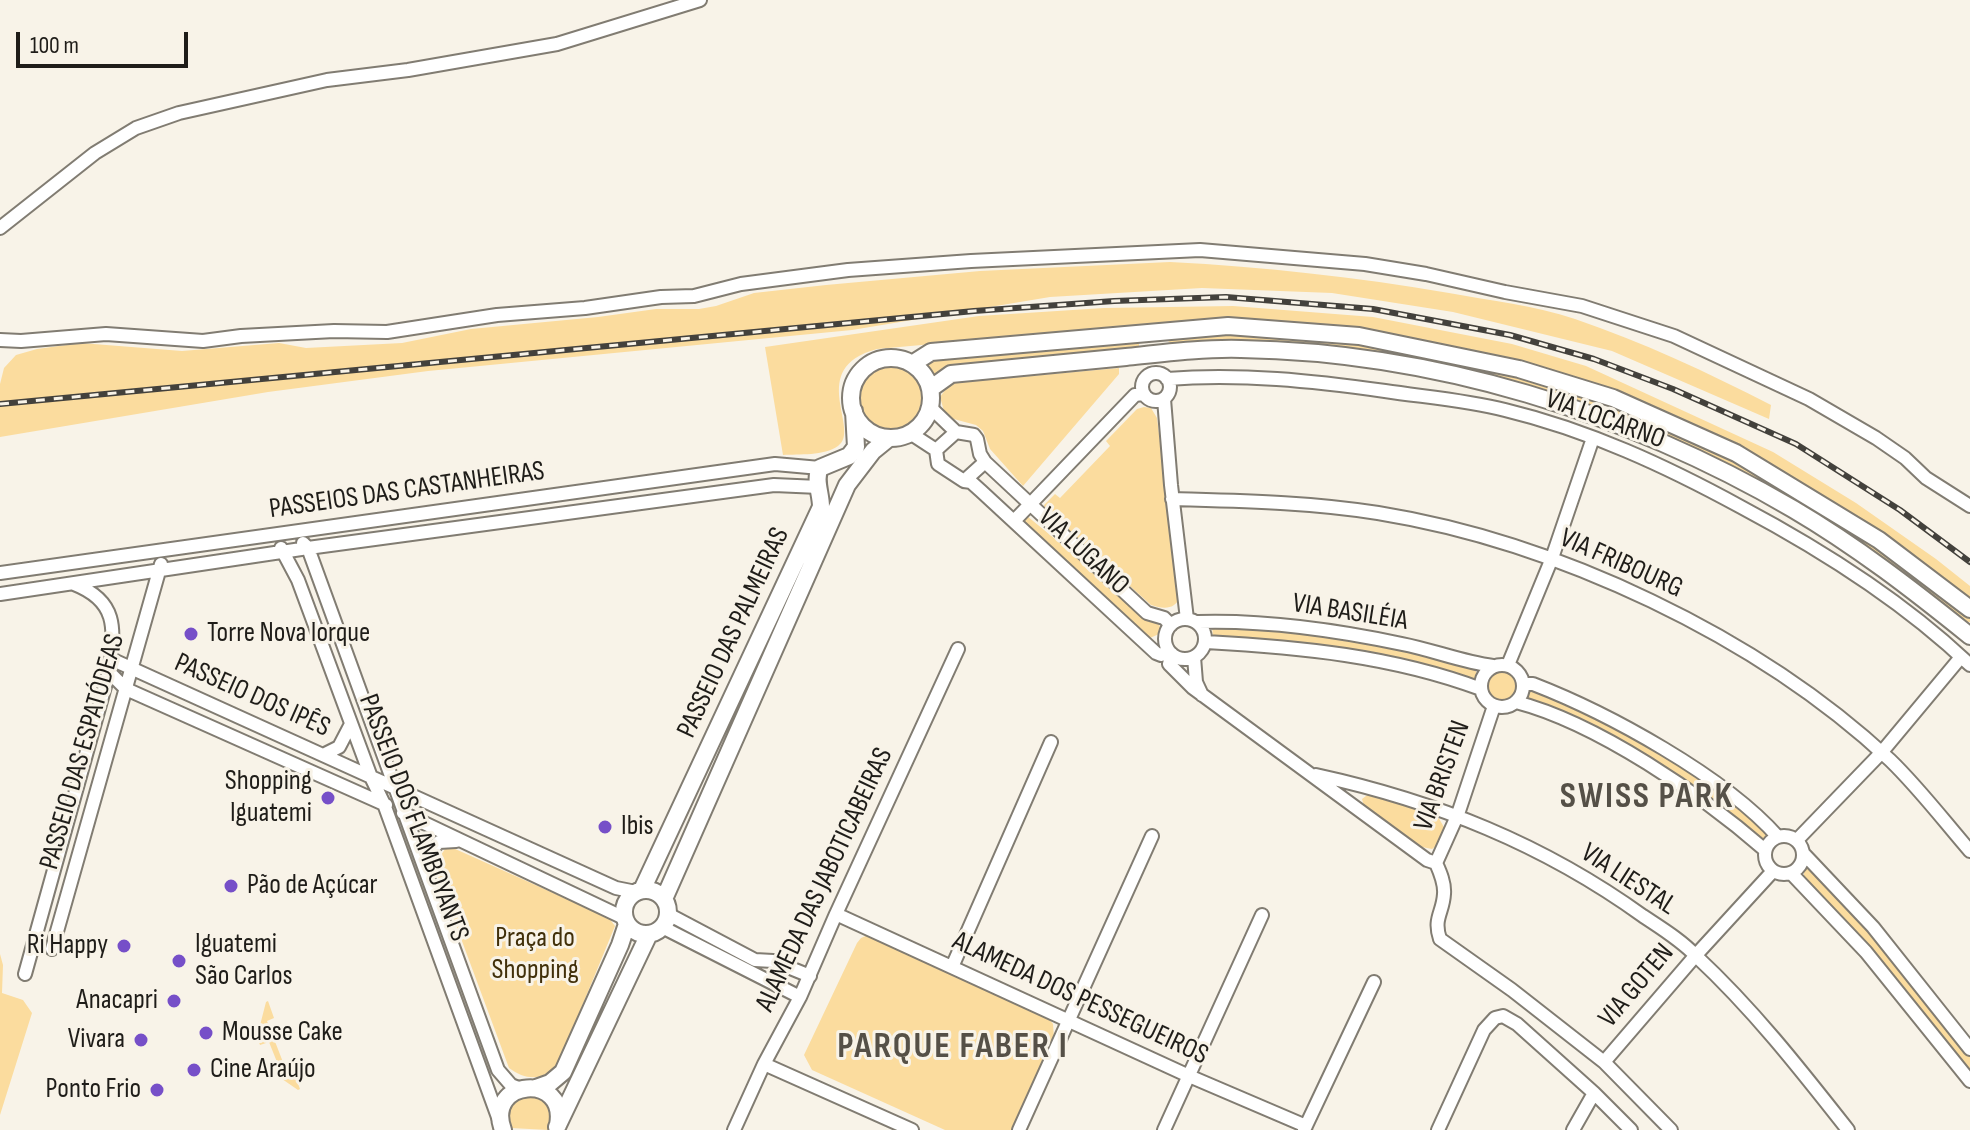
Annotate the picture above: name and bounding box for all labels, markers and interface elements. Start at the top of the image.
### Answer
scale bar [20,16,192,66]
text: 100 m [30,31,79,60]
street label: VIA LOCARNO [1541,383,1669,457]
street label: PASSEIOS DAS CASTANHEIRAS [267,455,547,527]
street label: VIA LUGANO [1030,501,1136,603]
street label: VIA FRIBOURG [1554,522,1688,606]
street label: PASSEIO DAS PALMEIRAS [671,523,797,743]
street label: VIA BASILÉIA [1290,587,1410,639]
place label: Torre Nova Iorque [207,617,370,651]
marker: Torre Nova Iorque [182,625,200,643]
street label: PASSEIO DAS ESPATÓDEAS [33,630,133,874]
street label: PASSEIO DOS IPÊS [169,647,335,745]
street label: PASSEIO DOS FLAMBOYANTS [350,690,476,946]
street label: VIA BRISTEN [1408,716,1478,836]
street label: ALAMEDA DAS JABOTICABEIRAS [749,743,901,1017]
place label: Shopping Iguatemi [225,765,312,831]
district label: SWISS PARK [1560,776,1734,820]
marker: Shopping Iguatemi [319,789,337,807]
place label: Ibis [621,810,654,844]
marker: Ibis [596,818,614,836]
street label: VIA LIESTAL [1574,837,1682,923]
place label: Pão de Açúcar [247,869,378,903]
marker: Pão de Açúcar [222,877,240,895]
park label: Praça do Shopping [491,922,579,988]
street label: ALAMEDA DOS PESSEGUEIROS [947,925,1213,1073]
place label: Iguatemi São Carlos [195,928,293,994]
place label: Ri Happy [27,929,108,963]
marker: Ri Happy [115,937,133,955]
street label: VIA GOTEN [1592,937,1682,1035]
marker: Iguatemi São Carlos [170,952,188,970]
place label: Anacapri [76,984,158,1018]
marker: Anacapri [165,992,183,1010]
place label: Mousse Cake [222,1016,343,1050]
place label: Vivara [68,1023,125,1057]
marker: Mousse Cake [197,1024,215,1042]
district label: PARQUE FABER I [837,1026,1069,1070]
marker: Vivara [132,1031,150,1049]
place label: Cine Araújo [210,1053,316,1087]
marker: Cine Araújo [185,1061,203,1079]
place label: Ponto Frio [46,1073,141,1107]
marker: Ponto Frio [148,1081,166,1099]

